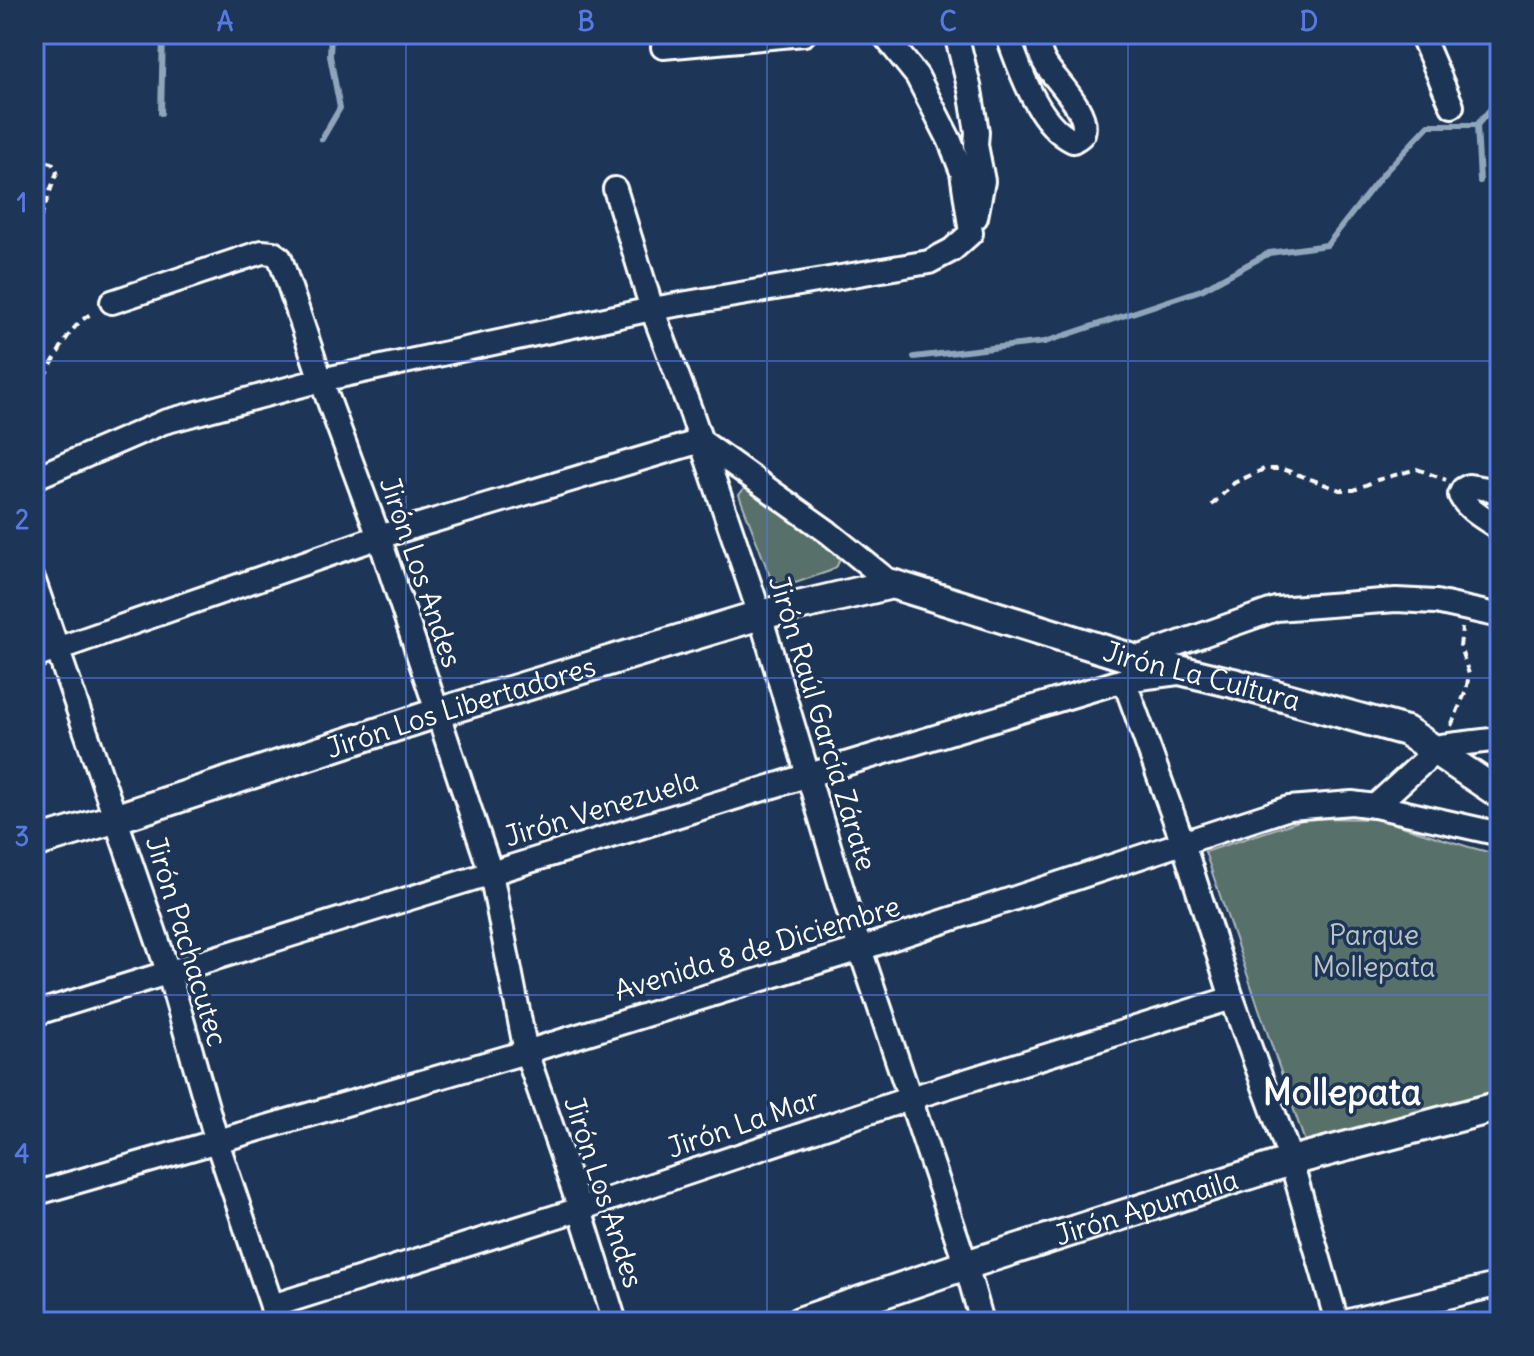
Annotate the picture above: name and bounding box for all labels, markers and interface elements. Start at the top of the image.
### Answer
text: A [217,5,234,38]
text: B [577,5,595,38]
text: C [939,5,957,38]
text: D [1300,5,1318,38]
text: 1 [17,186,27,219]
street label: Jirón Los Andes [372,472,470,672]
text: 2 [15,503,29,536]
street label: Jirón Raúl García Zárate [761,571,885,875]
street label: Jirón La Cultura [1099,633,1304,719]
street label: Jirón Los Libertadores [322,648,600,766]
street label: Jirón Venezuela [500,762,702,854]
text: 3 [15,820,29,853]
street label: Jirón Pachacutec [138,832,236,1050]
street label: Avenida 8 de Diciembre [610,887,904,1009]
park label: Parque Mollepata [1312,917,1436,985]
district label: Mollepata [1263,1070,1421,1115]
street label: Jirón La Mar [662,1080,824,1166]
street label: Jirón Los Andes [556,1092,652,1292]
text: 4 [14,1137,30,1170]
street label: Jirón Apumaila [1051,1161,1243,1253]

